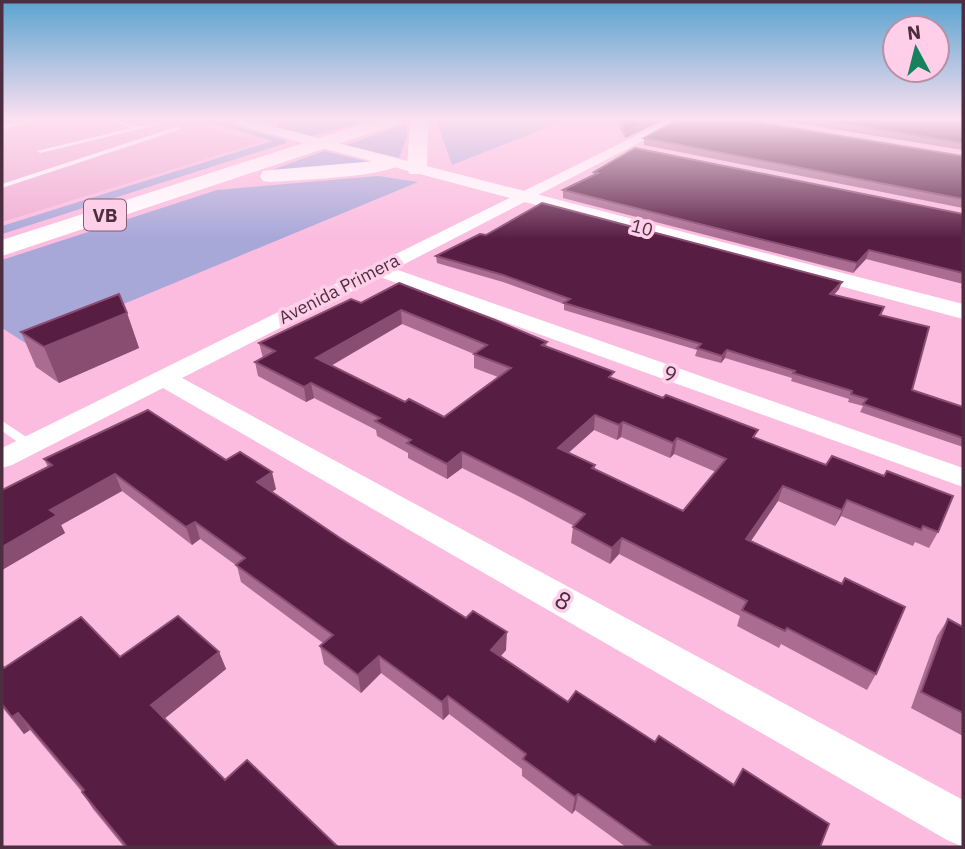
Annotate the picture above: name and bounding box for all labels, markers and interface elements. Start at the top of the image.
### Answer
north arrow [881,14,951,84]
text: N [906,19,922,45]
road number: VB [84,200,126,230]
street label: 10 [629,214,656,241]
street label: Avenida Primera [275,248,403,329]
street label: 9 [660,358,681,388]
street label: 8 [549,583,578,618]

